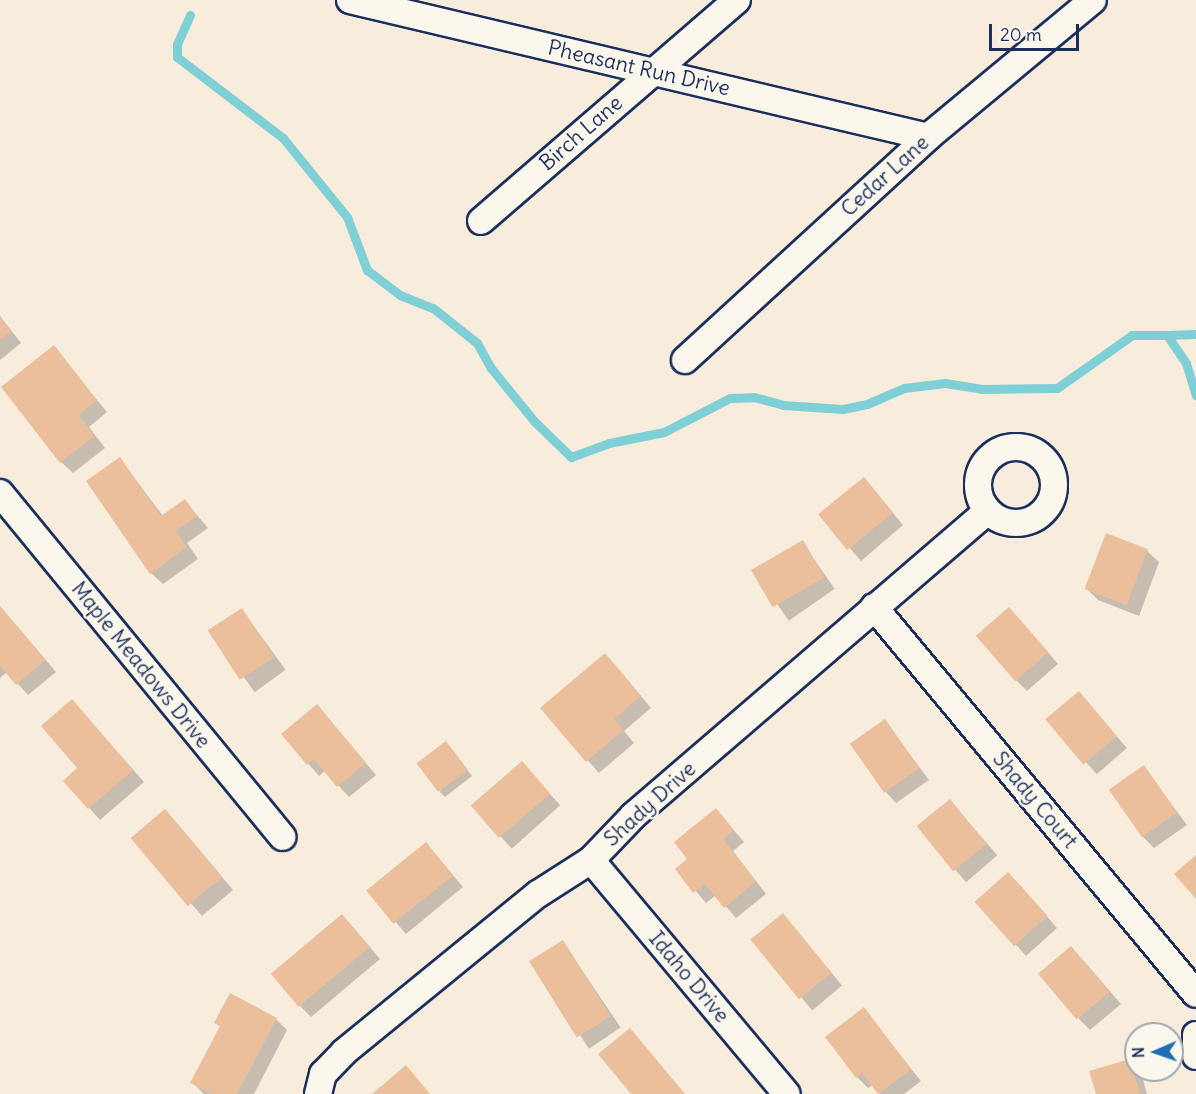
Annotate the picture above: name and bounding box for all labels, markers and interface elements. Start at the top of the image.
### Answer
scale bar [992,12,1082,50]
text: 20 m [1000,23,1042,46]
street label: Pheasant Run Drive [546,35,732,101]
street label: Birch Lane [534,90,628,176]
street label: Cedar Lane [836,130,934,222]
street label: Maple Meadows Drive [66,577,216,753]
street label: Shady Court [987,747,1083,853]
street label: Shady Drive [599,756,701,852]
street label: Idaho Drive [643,926,735,1028]
north arrow [1124,1022,1184,1082]
text: N [1128,1047,1148,1058]

